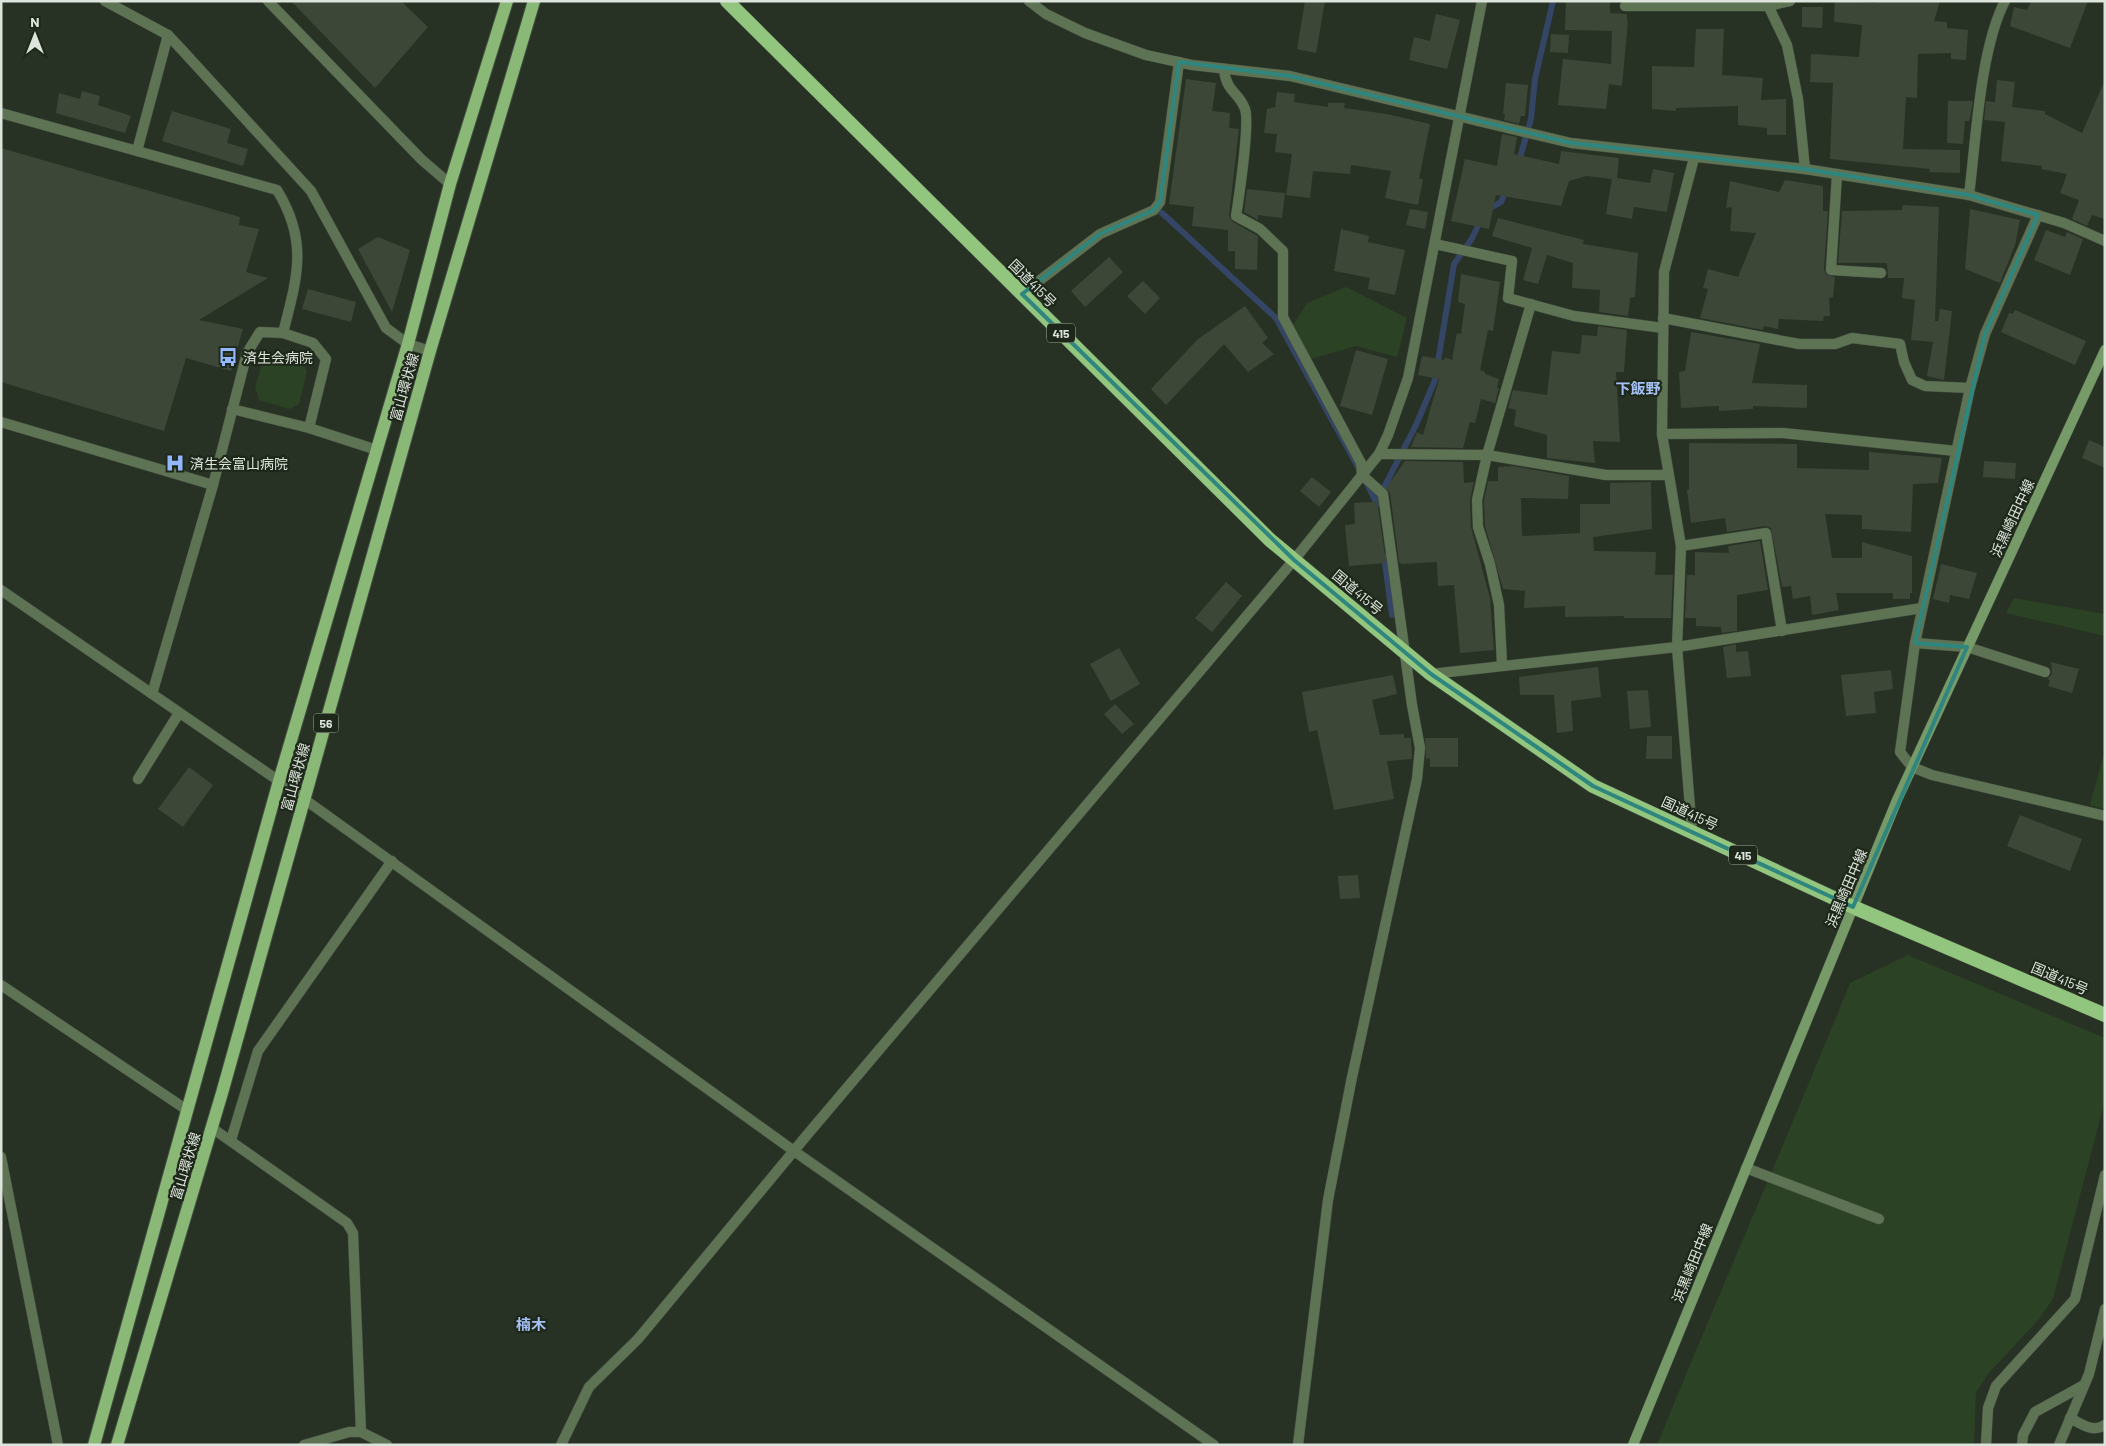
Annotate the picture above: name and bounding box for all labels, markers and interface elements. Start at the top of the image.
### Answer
north arrow [10,10,60,60]
text: N [30,13,40,30]
street label: 国道415号 [1006,256,1060,310]
road number: 415 [1047,323,1075,342]
bus stop icon: 済生会病院 [217,346,239,368]
place label: 済生会病院 [243,349,313,366]
street label: 富山環状線 [386,351,422,423]
district label: 下飯野 [1615,379,1661,397]
hospital icon: 済生会富山病院 [164,452,186,474]
place label: 済生会富山病院 [190,455,288,472]
street label: 浜黒崎田中線 [1987,476,2037,560]
street label: 国道415号 [1329,566,1387,618]
road number: 56 [314,714,338,732]
street label: 富山環状線 [277,741,313,813]
street label: 国道415号 [1659,793,1721,833]
road number: 415 [1729,846,1757,864]
street label: 浜黒崎田中線 [1822,846,1870,930]
street label: 国道415号 [2029,958,2091,998]
street label: 富山環状線 [167,1130,203,1202]
street label: 浜黒崎田中線 [1668,1221,1716,1305]
district label: 楠木 [516,1315,546,1333]

